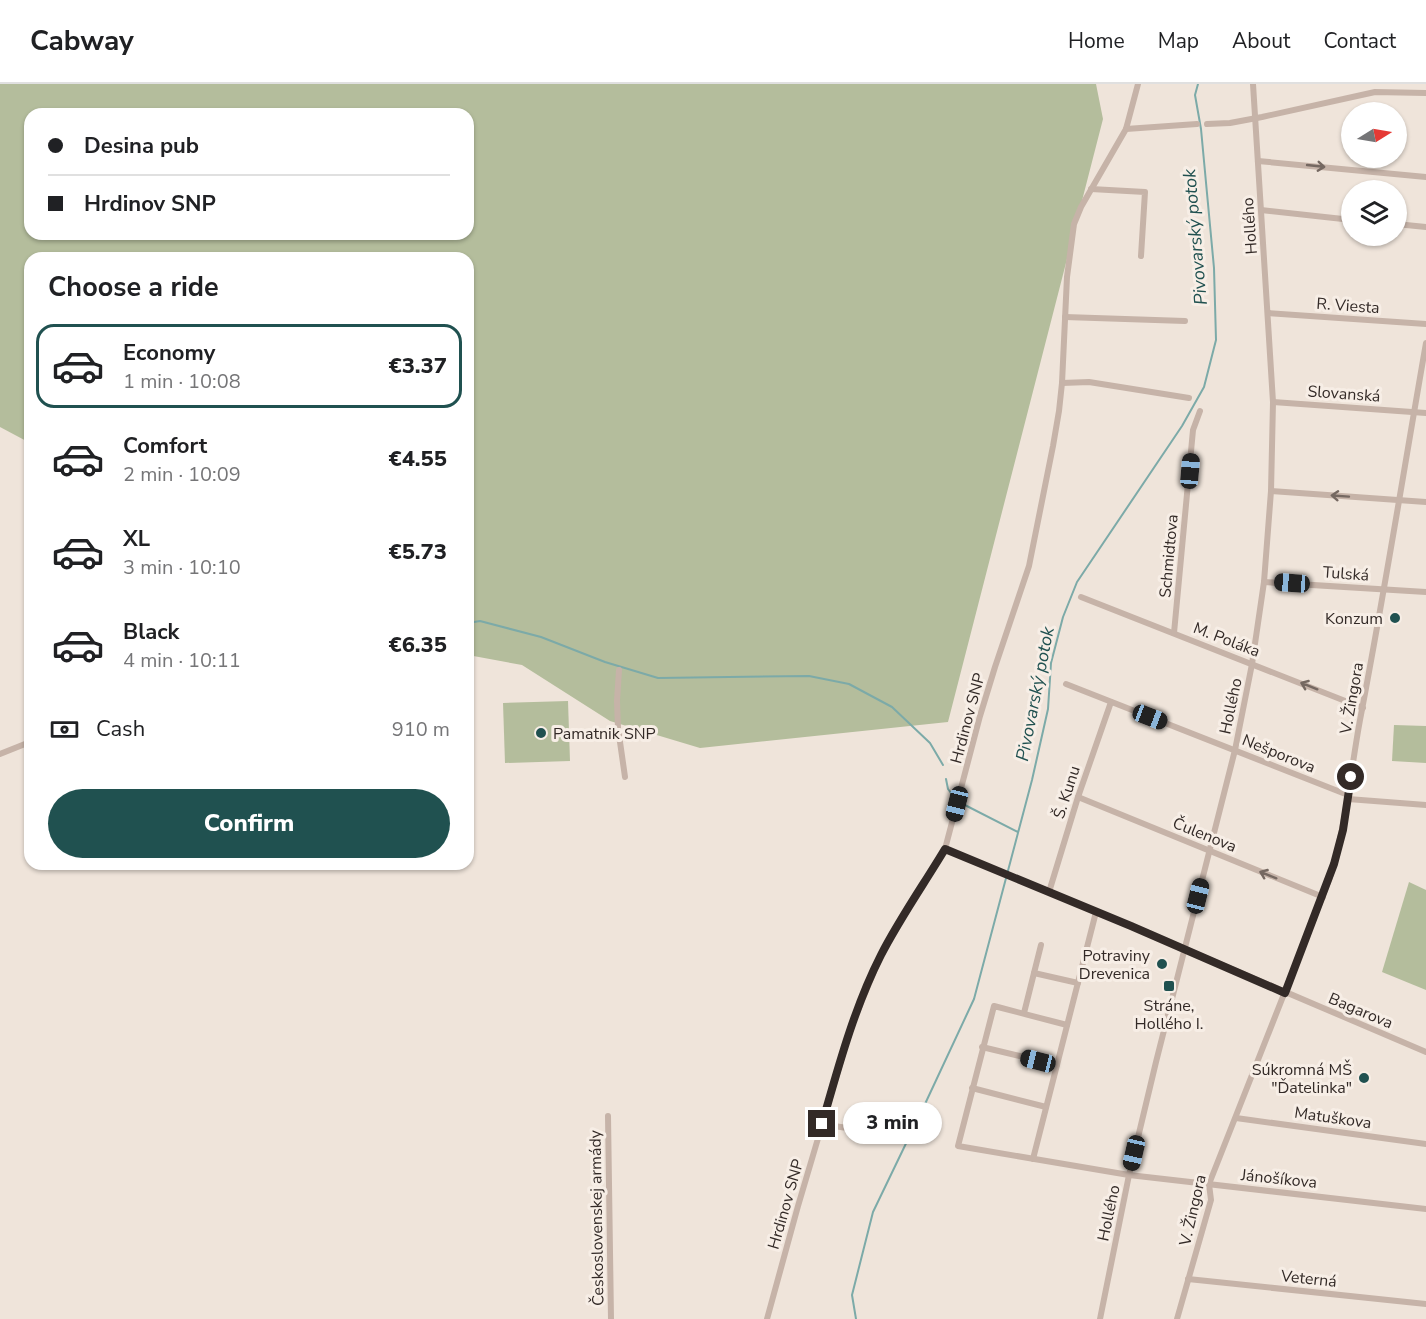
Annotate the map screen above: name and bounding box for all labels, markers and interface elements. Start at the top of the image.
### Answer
text: Cabway [30,22,134,60]
text: Home [1068,27,1125,55]
text: Map [1158,27,1199,55]
text: About [1232,27,1290,55]
text: Contact [1323,27,1396,55]
north arrow [1341,102,1407,168]
map controls [1341,102,1407,246]
text: Desina pub [84,131,199,161]
one-way arrow [1306,161,1326,172]
water label: Pivovarský potok [1177,167,1213,306]
button: layers [1341,180,1407,246]
text: Hrdinov SNP [84,189,216,219]
street label: Hollého [1237,197,1263,255]
text: Choose a ride [48,269,219,306]
street label: R. Viesta [1315,293,1380,319]
text: Economy [123,338,215,368]
icon: car [51,339,105,393]
text: €3.37 [388,351,447,381]
text: 1 min · 10:08 [123,368,241,395]
street label: Slovanská [1307,380,1381,408]
text: Comfort [123,431,207,461]
icon: car [51,432,105,486]
text: €4.55 [388,444,447,474]
car [1179,452,1201,490]
text: 2 min · 10:09 [123,461,241,488]
one-way arrow [1331,490,1351,501]
street label: Schmidtova [1154,513,1184,599]
text: XL [123,524,150,554]
icon: car [51,525,105,579]
text: €5.73 [388,537,447,567]
text: 3 min · 10:10 [123,554,241,581]
street label: Tulská [1322,561,1370,587]
car [1273,573,1311,593]
place label: Konzum [1325,608,1383,630]
marker: Konzum [1388,611,1402,625]
text: Black [123,617,179,647]
street label: M. Poláka [1190,617,1263,663]
icon: car [51,618,105,672]
water label: Pivovarský potok [1010,624,1060,763]
text: €6.35 [388,630,447,660]
text: 4 min · 10:11 [123,647,241,674]
street label: V. Žingora [1335,661,1369,737]
street label: Hrdinov SNP [945,671,991,766]
street label: Hollého [1214,676,1248,736]
one-way arrow [1300,680,1318,691]
car [1130,702,1170,732]
icon: cash [48,713,81,746]
text: Cash [96,714,145,744]
text: 910 m [392,716,450,743]
place label: Pamatnik SNP [553,723,656,745]
marker: Pamatnik SNP [534,726,548,740]
street label: Nešporova [1239,729,1319,779]
street label: Š. Kunu [1048,763,1086,822]
route start [1337,763,1364,790]
car [944,784,970,824]
button: Confirm [48,789,450,858]
street label: Čulenova [1169,812,1240,858]
one-way arrow [1260,869,1278,880]
car [1185,876,1211,916]
place label: Potraviny Drevenica [1079,945,1151,985]
marker: Potraviny Drevenica [1155,957,1169,971]
marker: Stráne, Hollého I. [1162,979,1176,993]
street label: Bagarova [1325,987,1396,1034]
place label: Stráne, Hollého I. [1135,995,1203,1035]
car [1018,1048,1058,1074]
place label: Súkromná MŠ "Ďatelinka" [1252,1059,1352,1099]
marker: Súkromná MŠ "Ďatelinka" [1357,1071,1371,1085]
street label: Matuškova [1293,1102,1373,1134]
callout: 3 min [843,1103,942,1145]
text: 3 min [866,1109,919,1136]
route end [808,1110,835,1137]
street label: Československej armády [584,1129,610,1306]
car [1121,1133,1147,1173]
street label: Hrdinov SNP [763,1157,809,1252]
street label: Jánošíkova [1239,1164,1318,1194]
street label: V. Žingora [1174,1172,1212,1249]
street label: Hollého [1092,1183,1126,1243]
street label: Veterná [1279,1265,1338,1293]

